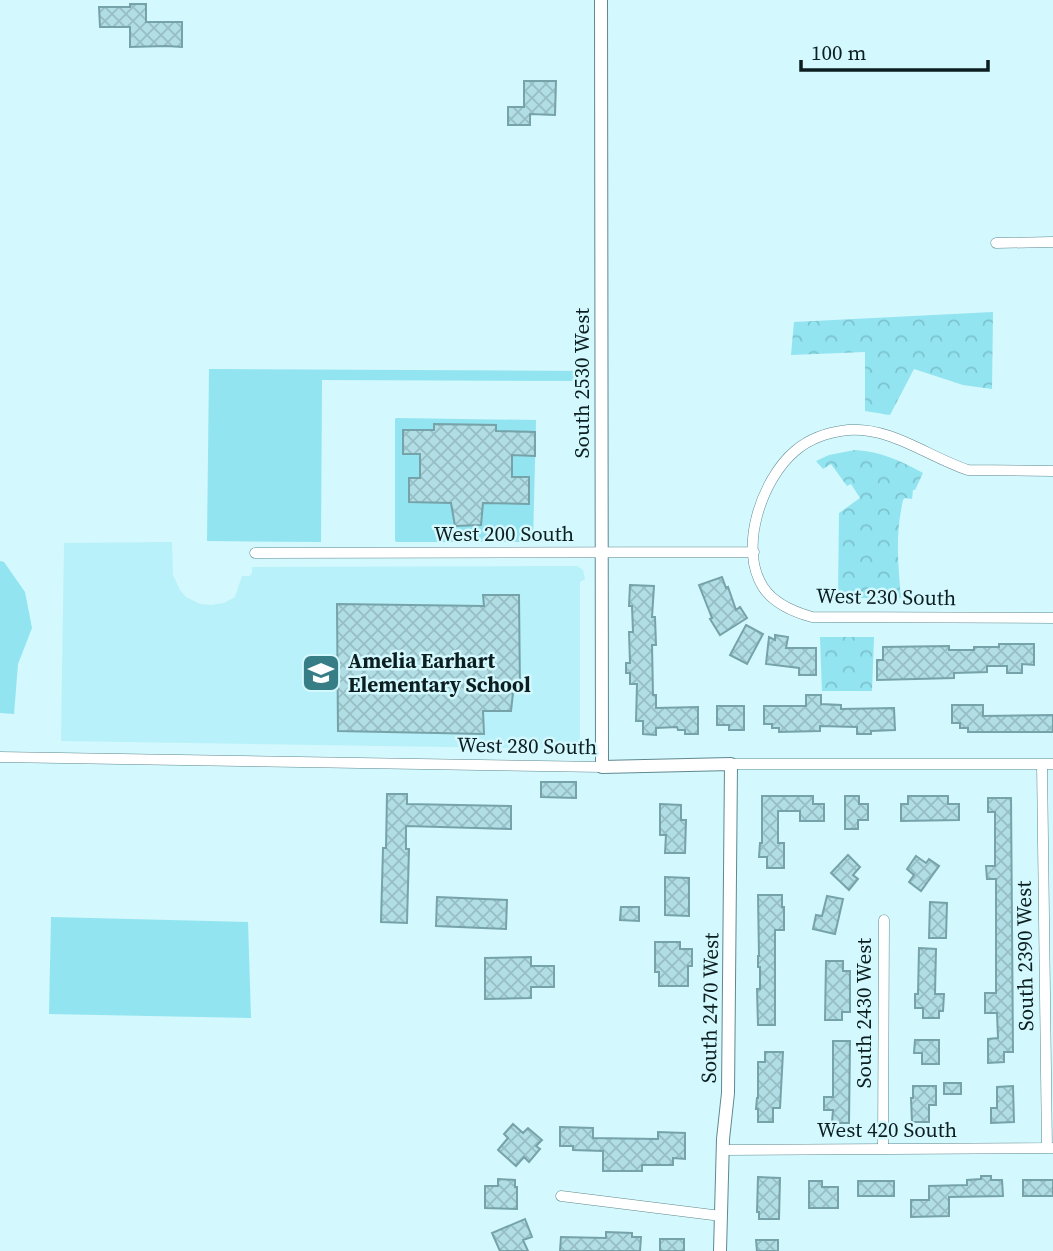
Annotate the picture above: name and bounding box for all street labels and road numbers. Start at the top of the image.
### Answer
street label: South 2530 West [567,308,596,458]
street label: West 200 South [434,519,574,548]
street label: West 230 South [816,581,956,612]
street label: West 280 South [457,730,597,761]
street label: South 2390 West [1009,880,1040,1031]
street label: South 2470 West [694,932,725,1083]
street label: South 2430 West [849,938,878,1088]
street label: West 420 South [817,1115,957,1144]

